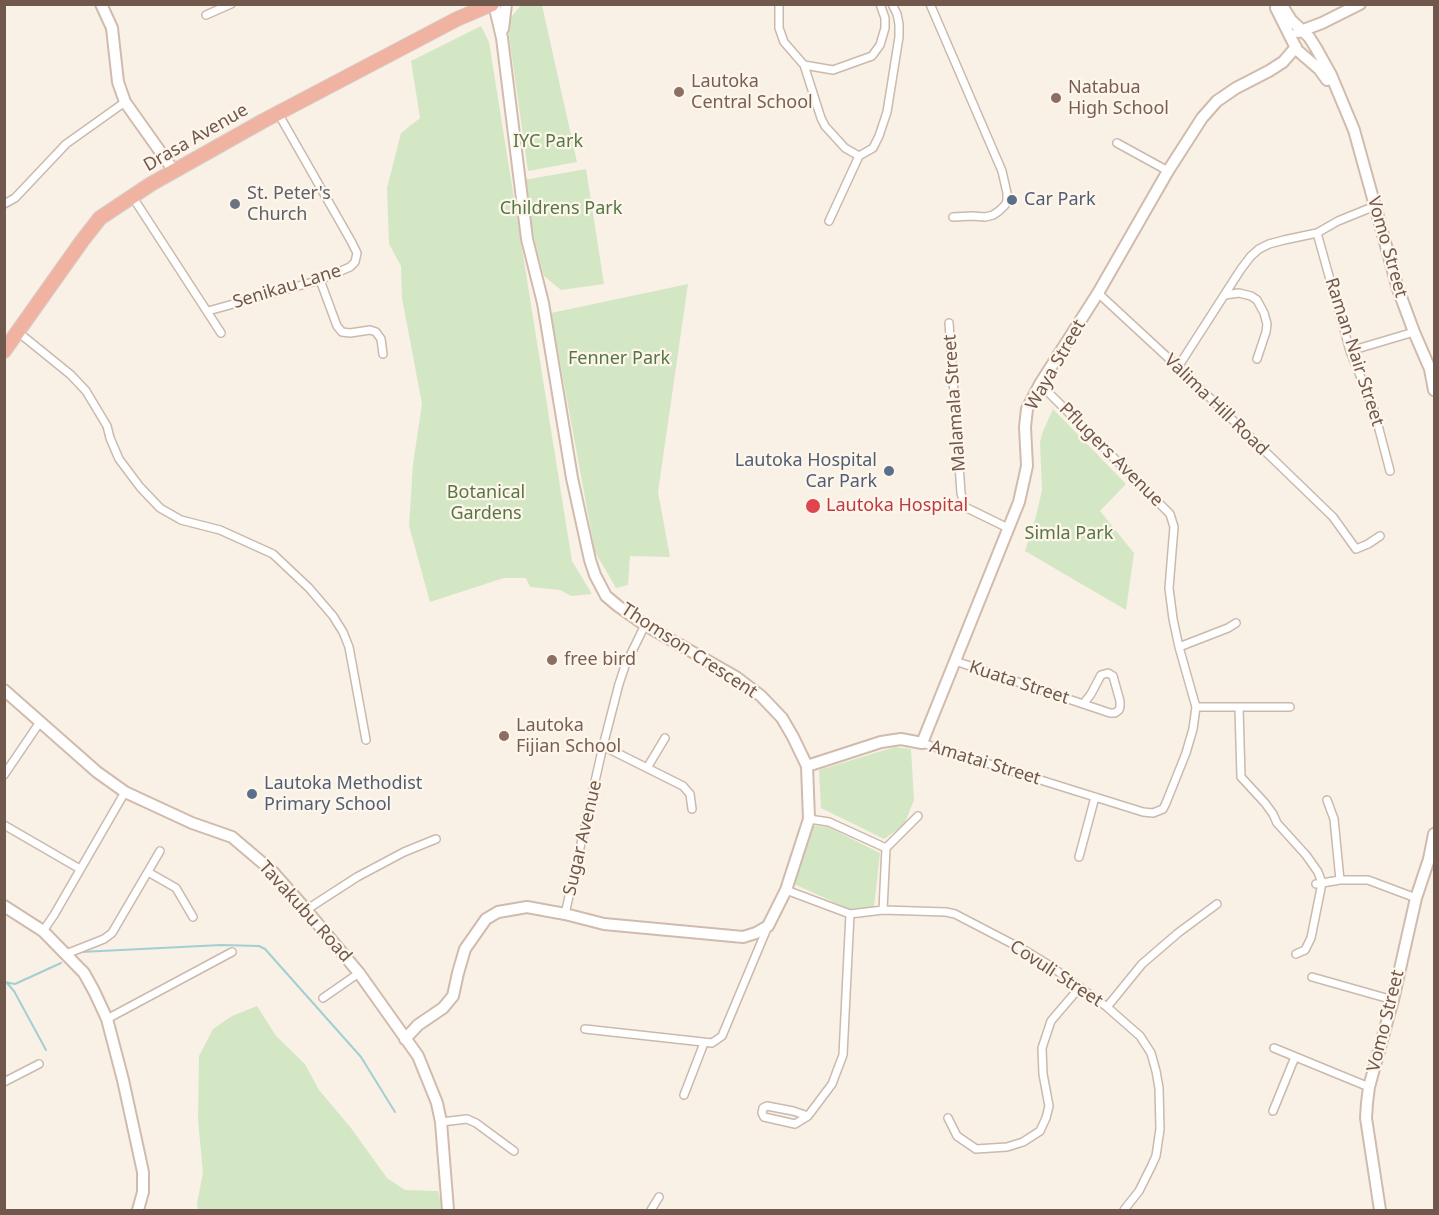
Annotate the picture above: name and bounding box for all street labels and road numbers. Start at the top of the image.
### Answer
street label: Drasa Avenue [140,99,252,177]
street label: Vomo Street [1362,194,1412,300]
street label: Senikau Lane [230,260,344,314]
street label: Raman Nair Street [1320,275,1388,429]
street label: Waya Street [1021,316,1091,414]
street label: Malamala Street [939,334,971,472]
street label: Valima Hill Road [1159,350,1273,460]
street label: Pflugers Avenue [1055,399,1167,511]
street label: Thomson Crescent [617,599,761,703]
street label: Kuata Street [966,657,1072,709]
street label: Amatai Street [927,736,1043,790]
street label: Sugar Avenue [559,778,607,898]
street label: Tavakubu Road [254,857,356,967]
street label: Covuli Street [1006,936,1106,1012]
street label: Vomo Street [1363,968,1409,1074]

